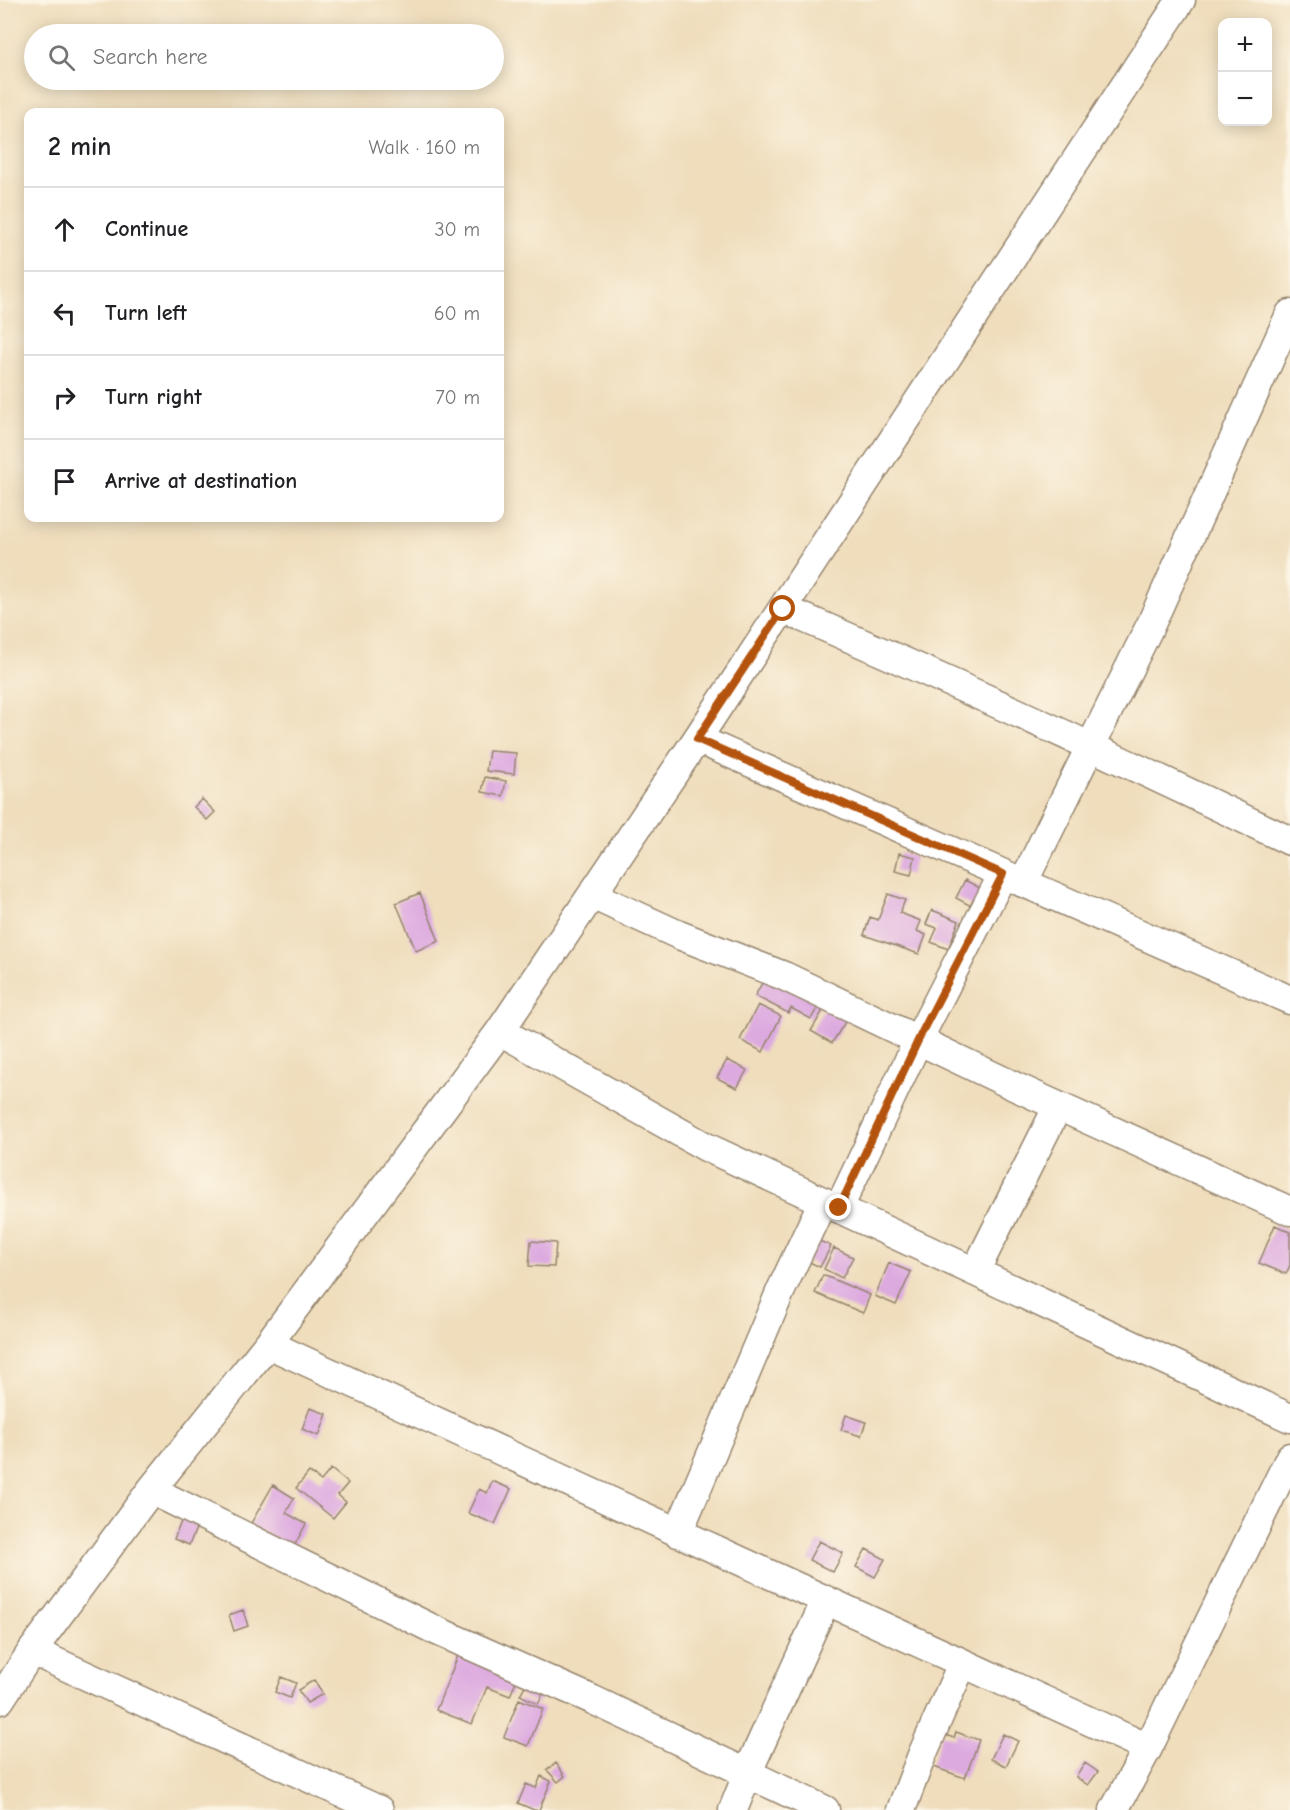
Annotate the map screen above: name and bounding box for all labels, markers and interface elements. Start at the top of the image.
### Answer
map controls [1218,18,1272,126]
button: + [1218,18,1272,72]
search box [24,24,504,90]
icon: search [45,41,78,74]
text: Search here [93,44,208,70]
button: − [1218,72,1272,126]
text: 2 min [48,132,111,162]
text: Walk · 160 m [369,136,480,159]
icon: ahead [48,213,81,246]
text: Continue [105,216,188,242]
text: 30 m [434,218,480,241]
icon: left [48,297,81,330]
text: Turn left [105,300,187,326]
text: 60 m [434,302,480,325]
icon: right [48,381,81,414]
text: Turn right [105,384,202,410]
text: 70 m [435,386,480,409]
icon: arrive [48,465,81,498]
text: Arrive at destination [105,468,297,494]
route start [769,595,795,621]
route end [825,1194,851,1220]

